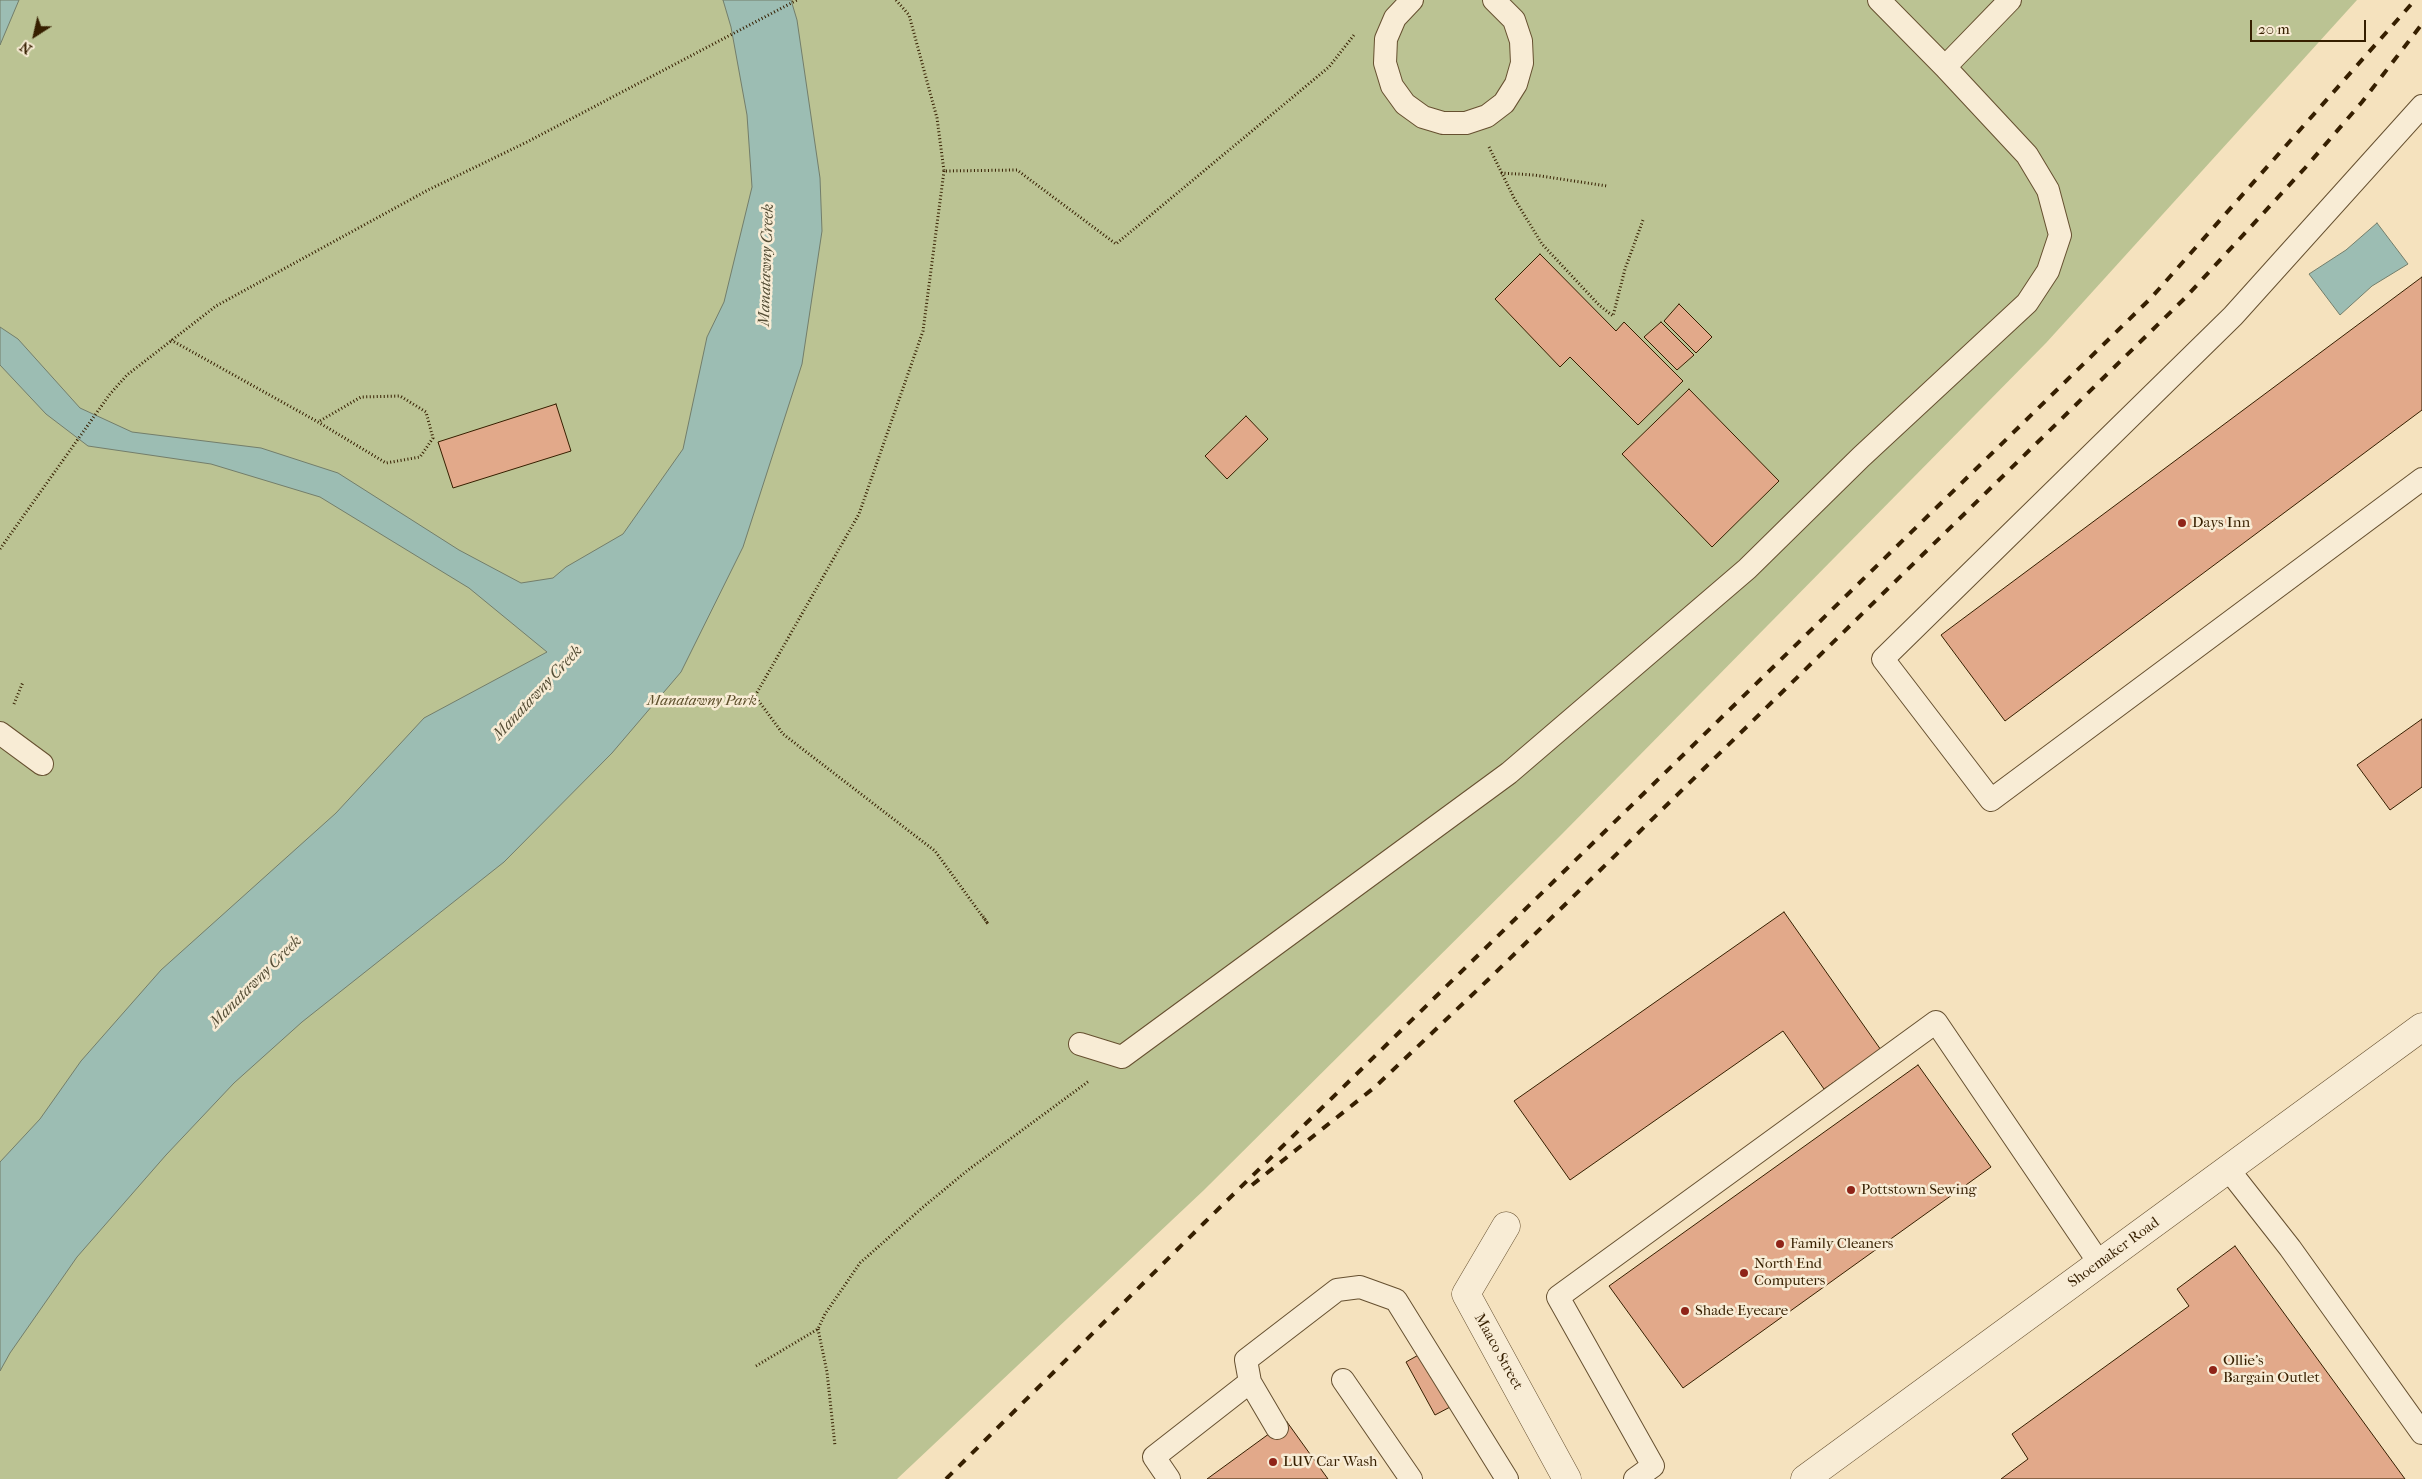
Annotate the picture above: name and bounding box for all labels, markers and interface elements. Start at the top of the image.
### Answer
north arrow [10,10,60,60]
scale bar [2252,10,2368,42]
text: 20 m [2258,20,2290,38]
text: N [17,38,35,58]
water label: Manatawny Creek [755,203,779,327]
place label: Days Inn [2192,514,2250,532]
marker: Days Inn [2176,517,2188,529]
water label: Manatawny Creek [489,642,587,744]
park label: Manatawny Park [647,692,757,710]
water label: Manatawny Creek [206,932,306,1032]
place label: Pottstown Sewing [1861,1181,1977,1199]
marker: Pottstown Sewing [1845,1184,1857,1196]
street label: Shoemaker Road [2065,1214,2163,1292]
place label: Family Cleaners [1790,1235,1893,1253]
marker: Family Cleaners [1774,1238,1786,1250]
place label: North End Computers [1754,1255,1825,1290]
marker: North End Computers [1738,1267,1750,1279]
place label: Shade Eyecare [1695,1302,1788,1320]
marker: Shade Eyecare [1679,1305,1691,1317]
street label: Maaco Street [1470,1311,1526,1393]
place label: Ollie's Bargain Outlet [2223,1352,2320,1387]
marker: Ollie's Bargain Outlet [2207,1364,2219,1376]
place label: LUV Car Wash [1283,1453,1377,1471]
marker: LUV Car Wash [1267,1456,1279,1468]

